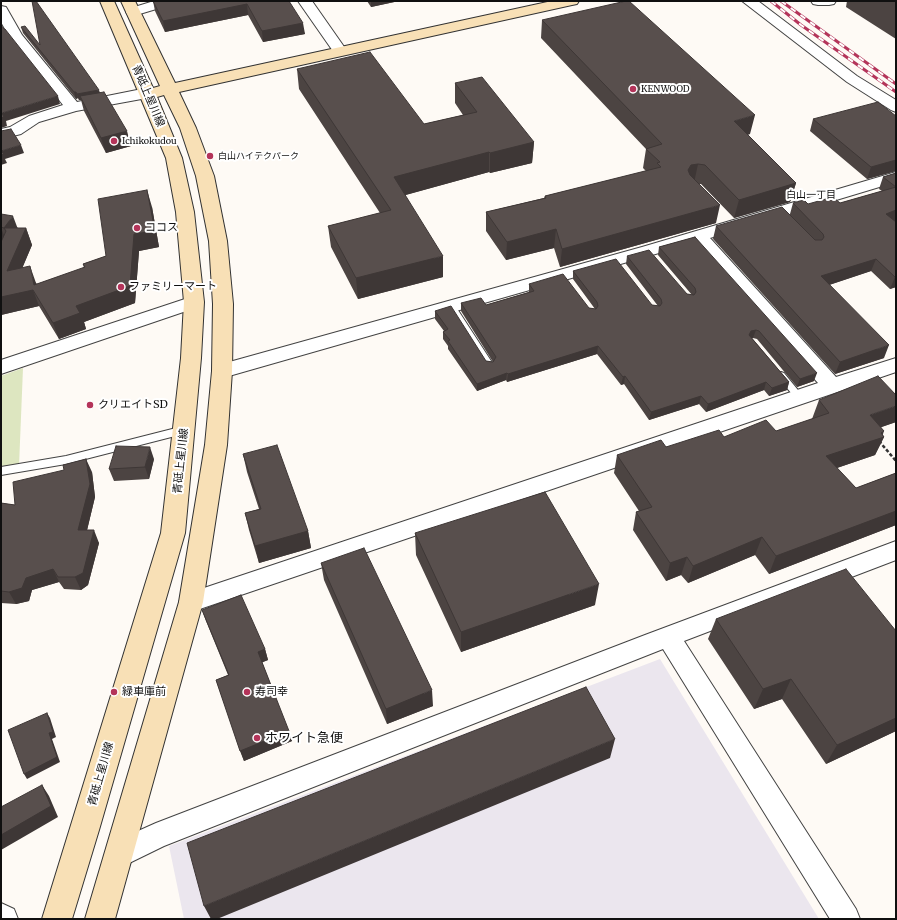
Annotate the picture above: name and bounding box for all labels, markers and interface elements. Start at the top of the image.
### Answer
street label: 青砥上星川線 [129,63,167,129]
marker: KENWOOD [628,84,638,94]
place label: KENWOOD [641,84,689,94]
marker: Ichikokudou [109,136,119,146]
place label: Ichikokudou [122,136,177,146]
marker: 白山ハイテクパーク [205,151,215,161]
place label: 白山ハイテクパーク [218,151,299,161]
district label: 白山一丁目 [786,189,836,201]
place label: ココス [145,221,178,235]
marker: ココス [132,223,142,233]
place label: ファミリーマート [129,280,217,294]
marker: ファミリーマート [116,282,126,292]
place label: クリエイトSD [98,398,168,412]
marker: クリエイトSD [85,400,95,410]
street label: 青砥上星川線 [171,427,191,495]
place label: 緑車庫前 [122,685,166,699]
place label: 寿司幸 [255,685,288,699]
marker: 緑車庫前 [109,687,119,697]
marker: 寿司幸 [242,687,252,697]
place label: ホワイト急便 [265,730,343,746]
marker: ホワイト急便 [252,733,262,743]
street label: 青砥上星川線 [86,740,116,808]

